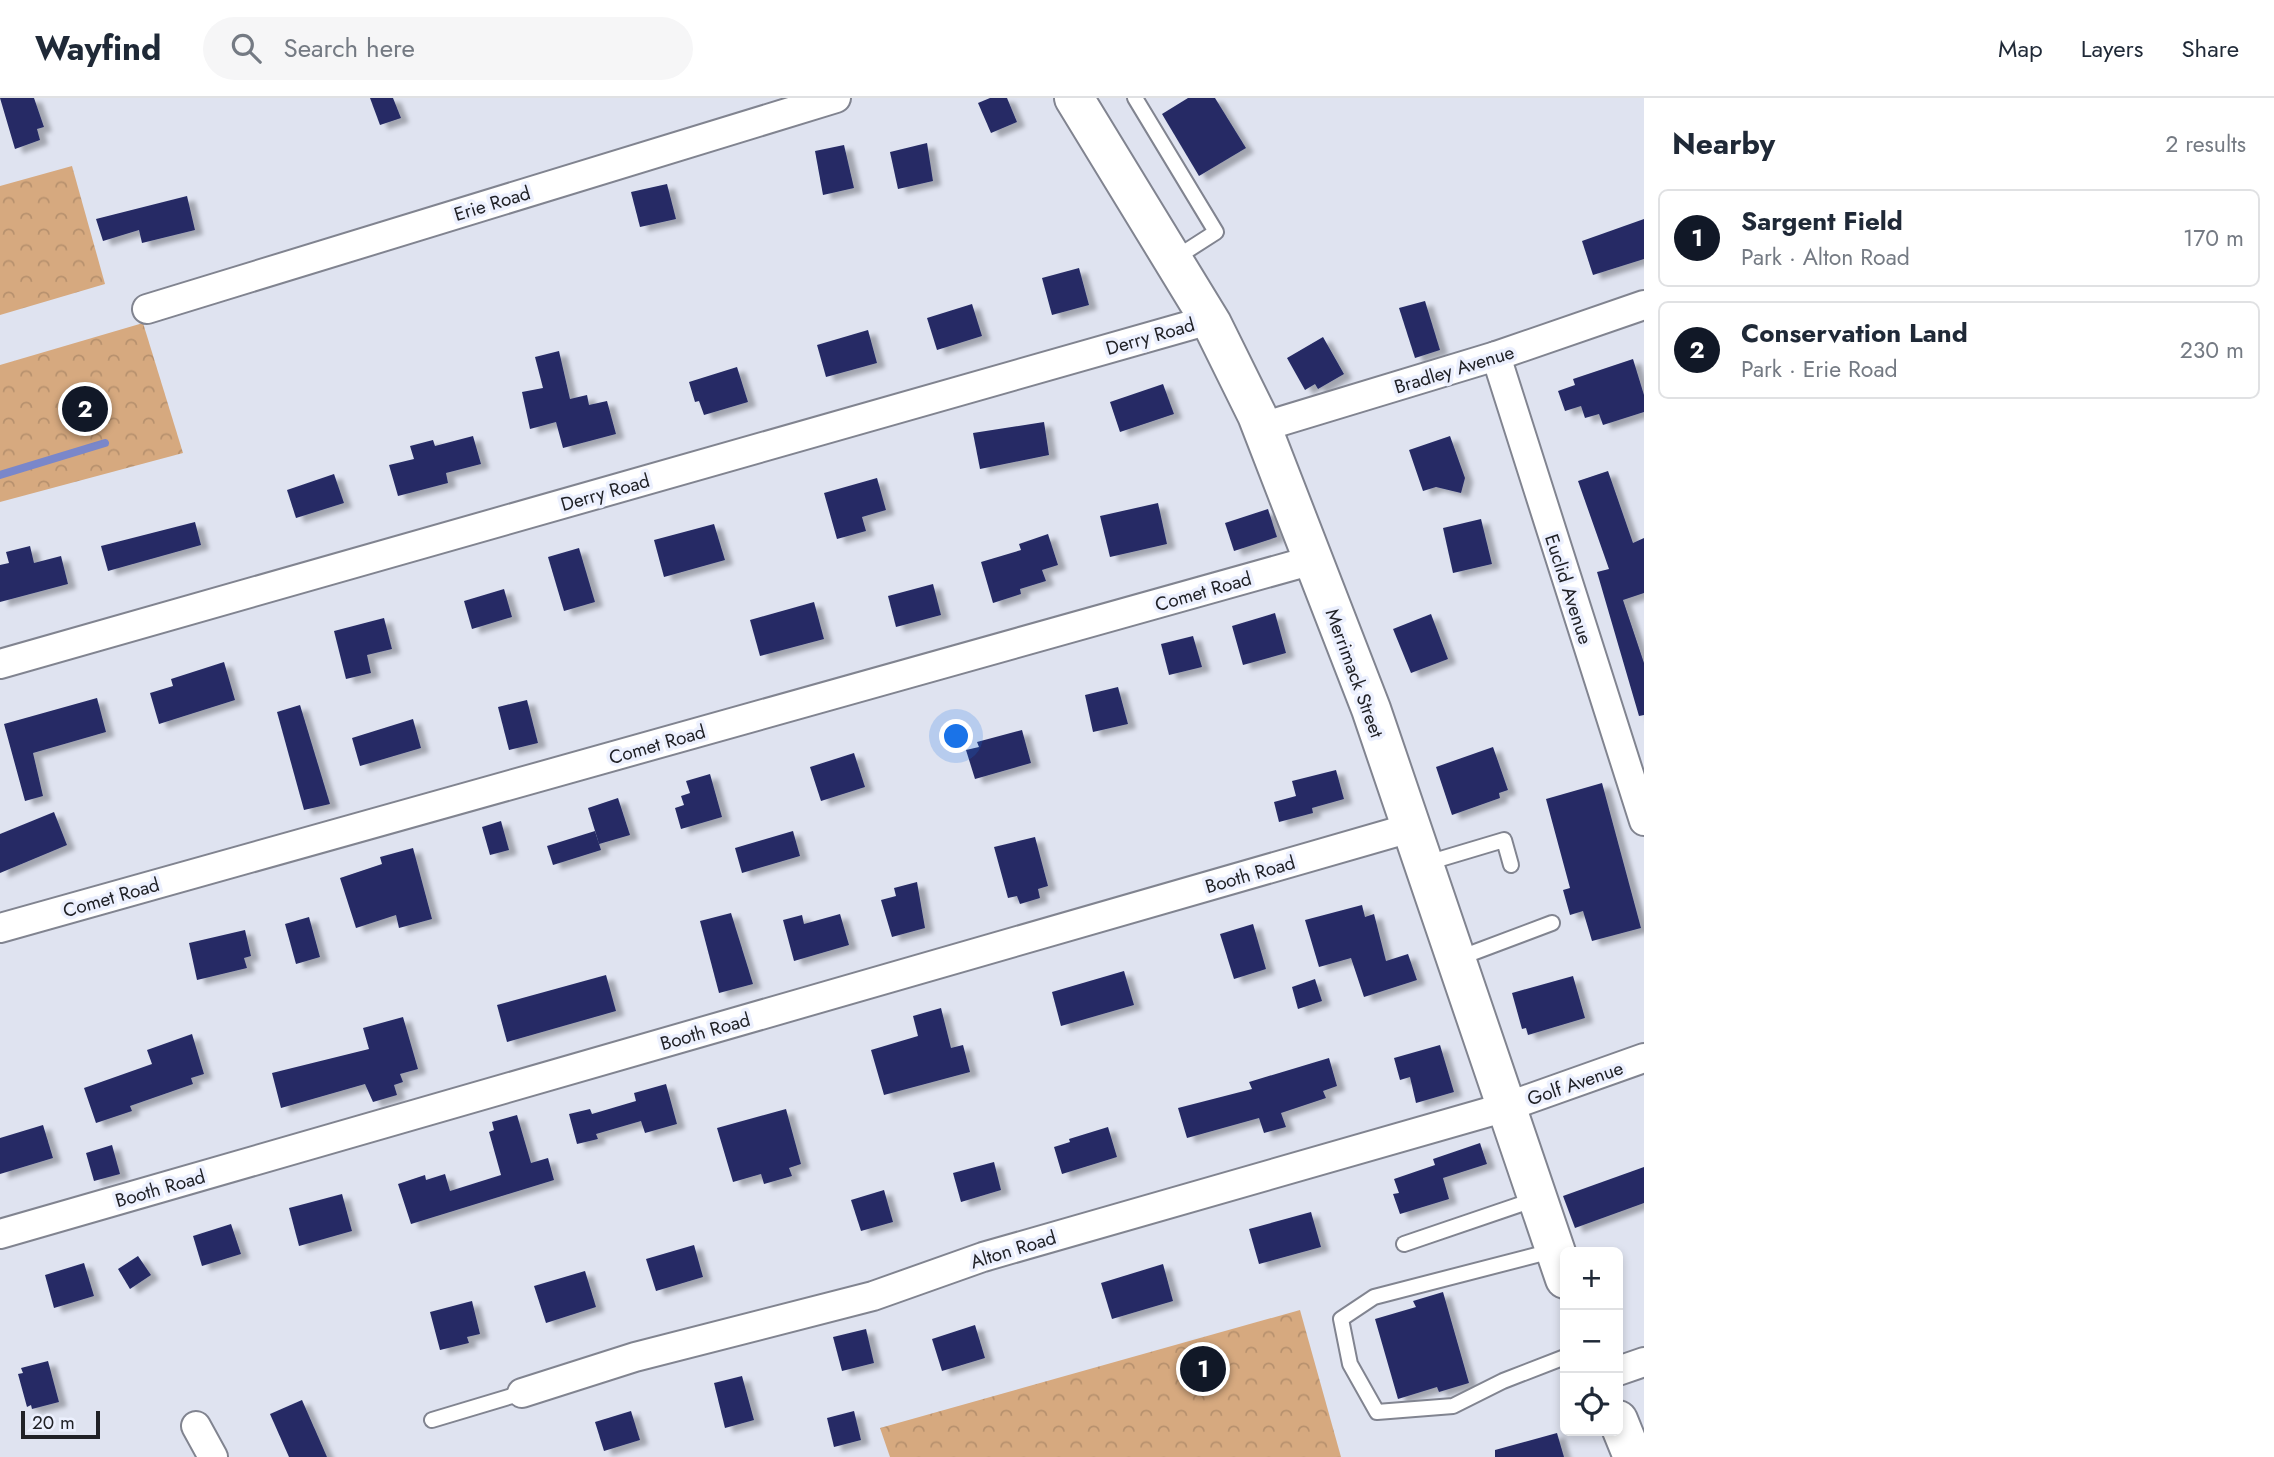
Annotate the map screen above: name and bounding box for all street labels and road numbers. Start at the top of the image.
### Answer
street label: Erie Road [451,179,534,228]
street label: Derry Road [1103,311,1198,362]
street label: Bradley Avenue [1391,338,1518,401]
street label: Derry Road [558,467,653,518]
street label: Euclid Avenue [1538,531,1599,648]
street label: Comet Road [1152,565,1255,618]
street label: Merrimack Street [1319,605,1391,742]
street label: Comet Road [606,718,709,771]
street label: Booth Road [1202,849,1298,900]
street label: Comet Road [60,871,163,924]
street label: Booth Road [657,1006,753,1057]
street label: Golf Avenue [1524,1054,1627,1112]
street label: Booth Road [112,1163,208,1214]
street label: Alton Road [967,1224,1059,1275]

